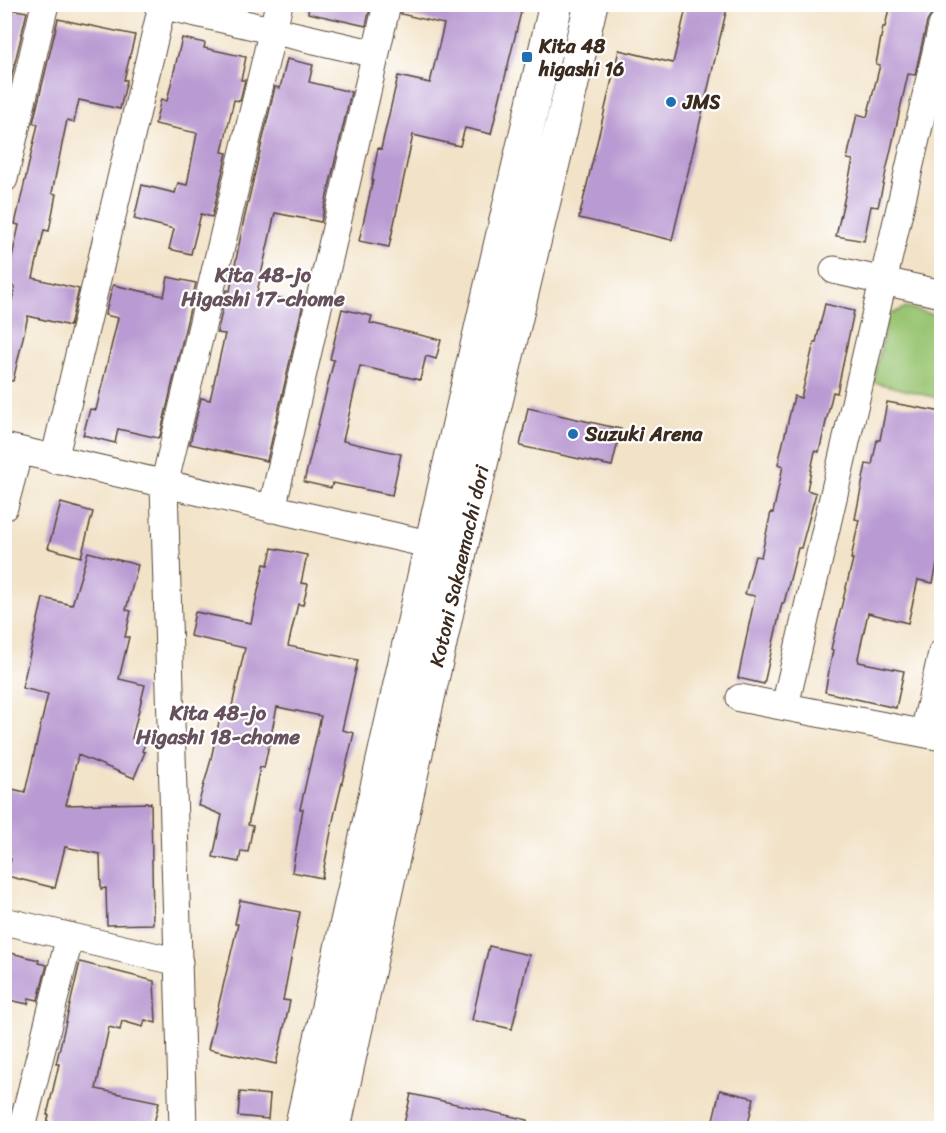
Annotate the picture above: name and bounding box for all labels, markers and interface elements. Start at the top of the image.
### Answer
place label: Kita 48 higashi 16 [538,29,624,87]
marker: Kita 48 higashi 16 [520,50,534,64]
place label: JMS [682,85,720,120]
marker: JMS [664,95,678,109]
district label: Kita 48-jo Higashi 17-chome [180,256,345,318]
place label: Suzuki Arena [584,417,703,452]
marker: Suzuki Arena [566,427,580,441]
street label: Kotoni Sakaemachi dori [419,460,500,671]
district label: Kita 48-jo Higashi 18-chome [135,694,300,756]

